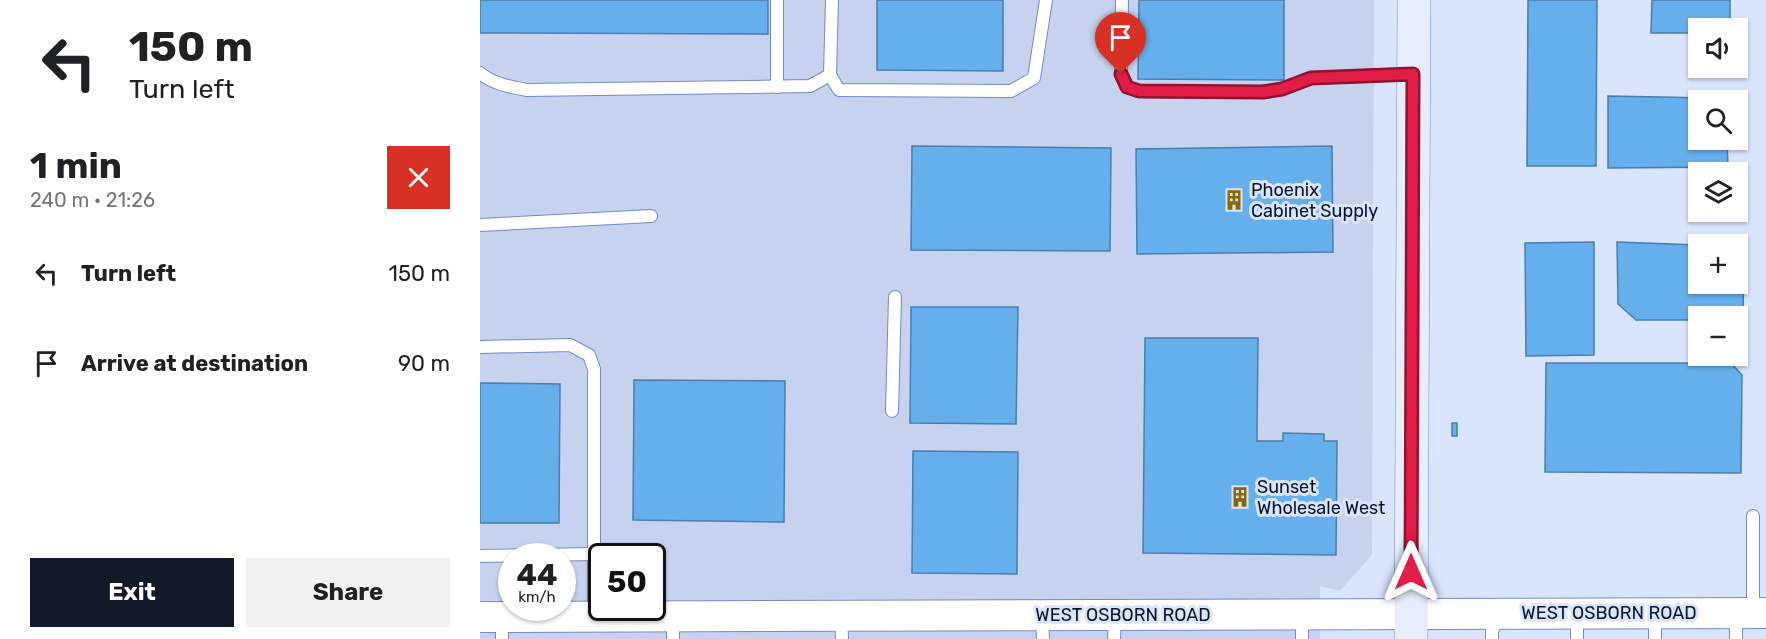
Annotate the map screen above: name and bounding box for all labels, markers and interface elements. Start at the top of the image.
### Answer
pin [1095,12,1146,74]
map controls [1688,18,1748,366]
button: sound [1688,18,1748,78]
icon: arrive [1104,21,1137,54]
text: 150 m [129,22,253,72]
icon: left [30,24,108,102]
text: Turn left [129,73,234,105]
button: search [1688,90,1748,150]
text: 1 min [30,144,122,187]
button: close [387,146,450,209]
button: layers [1688,162,1748,222]
place label: Phoenix Cabinet Supply [1251,179,1378,222]
text: 240 m · 21:26 [30,188,155,212]
building icon: Phoenix Cabinet Supply [1222,188,1246,212]
button: + [1688,234,1748,294]
icon: left [30,257,63,290]
text: Turn left [81,260,176,287]
text: 150 m [389,260,450,287]
button: − [1688,306,1748,366]
icon: arrive [30,347,63,380]
text: Arrive at destination [81,350,308,377]
text: 90 m [398,350,450,377]
place label: Sunset Wholesale West [1257,476,1385,519]
building icon: Sunset Wholesale West [1228,485,1252,509]
position arrow [1379,540,1443,604]
speed limit sign: 50 [588,543,666,621]
text: 44 [517,557,557,593]
button: Exit [30,558,234,627]
button: Share [246,558,450,627]
text: km/h [518,588,556,606]
street label: WEST OSBORN ROAD [1521,602,1697,624]
street label: WEST OSBORN ROAD [1035,604,1211,626]

